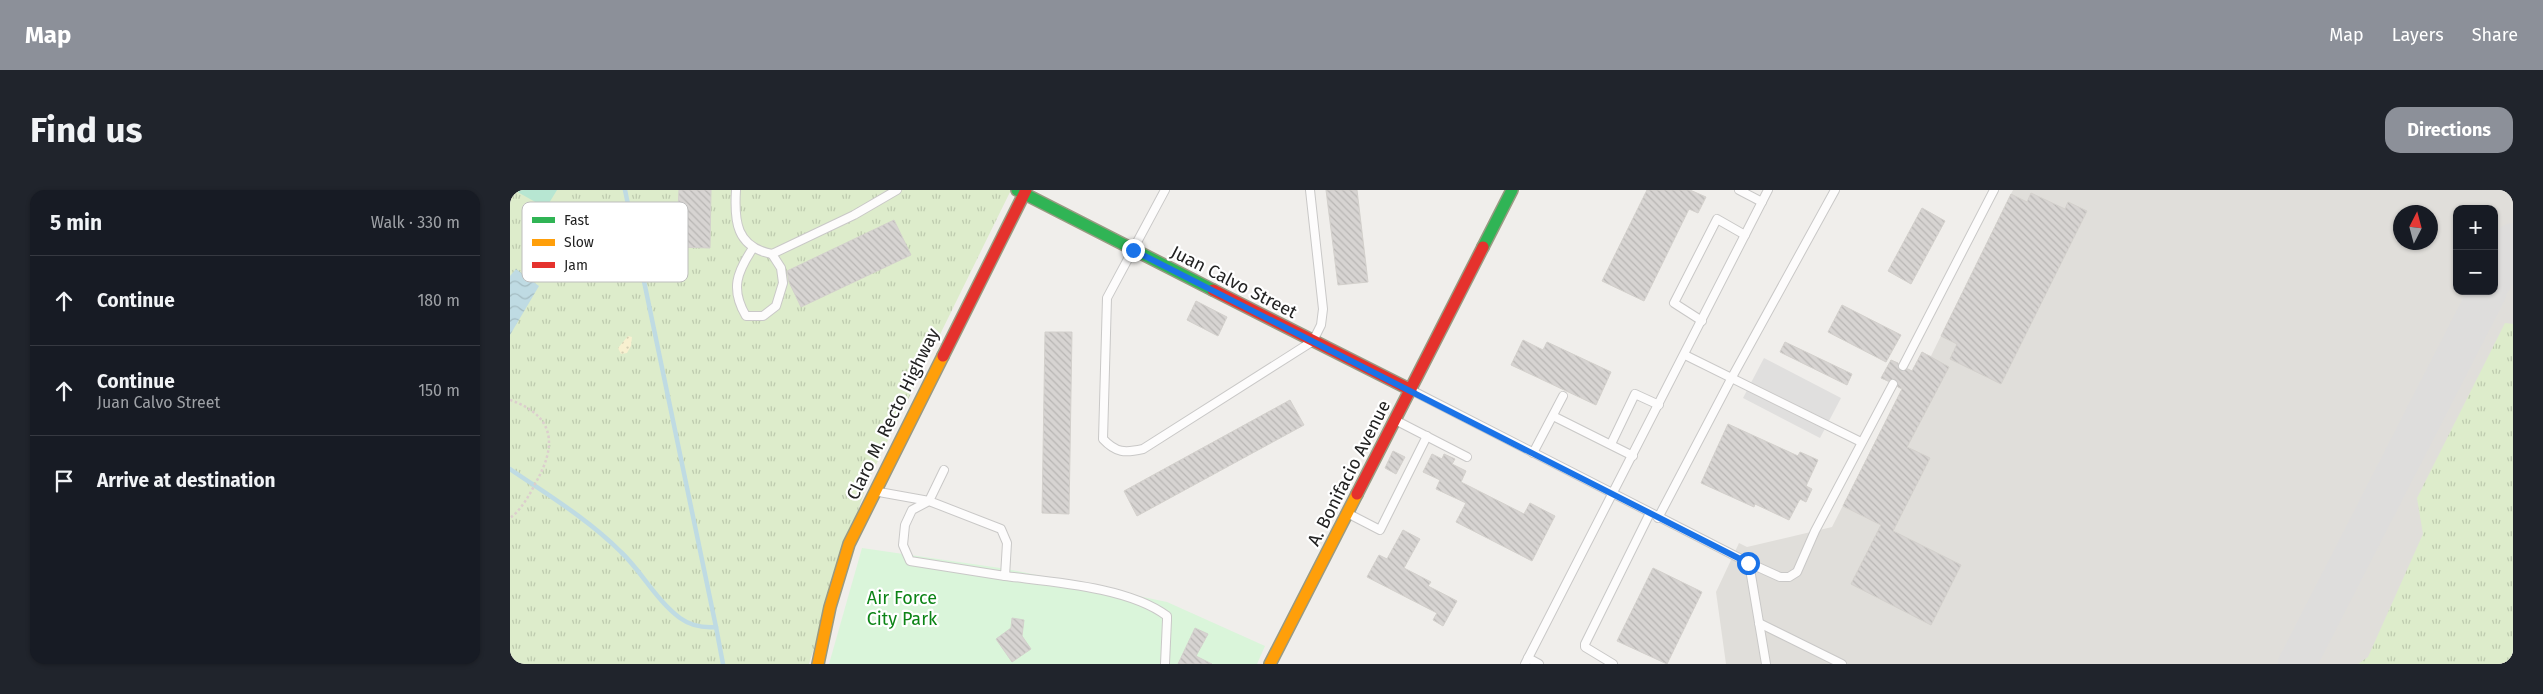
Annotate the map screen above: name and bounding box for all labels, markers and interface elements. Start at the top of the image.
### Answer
text: Map [25,21,71,49]
text: Map [2329,24,2364,46]
text: Layers [2392,24,2444,46]
text: Share [2472,24,2518,46]
button: Directions [2385,107,2513,153]
text: Find us [30,109,142,151]
legend [522,202,688,282]
north arrow [2393,205,2438,250]
map controls [2453,205,2498,295]
button: + [2453,205,2498,250]
text: 5 min [50,210,102,236]
text: Fast [564,212,590,229]
text: Walk · 330 m [371,213,460,232]
text: Slow [564,234,594,251]
route end [1122,239,1145,262]
street label: Juan Calvo Street [1167,241,1301,323]
button: − [2453,250,2498,295]
text: Jam [564,257,588,274]
icon: ahead [50,287,78,315]
text: Continue [97,289,175,312]
text: 180 m [417,291,460,310]
street label: Claro M. Recto Highway [842,324,944,504]
text: Continue [97,370,175,393]
icon: ahead [50,377,78,405]
text: 150 m [418,381,460,400]
text: Juan Calvo Street [97,393,220,412]
street label: A. Bonifacio Avenue [1303,396,1395,550]
icon: arrive [50,467,78,495]
text: Arrive at destination [97,469,276,492]
route start [1737,552,1760,575]
park label: Air Force City Park [867,587,938,630]

